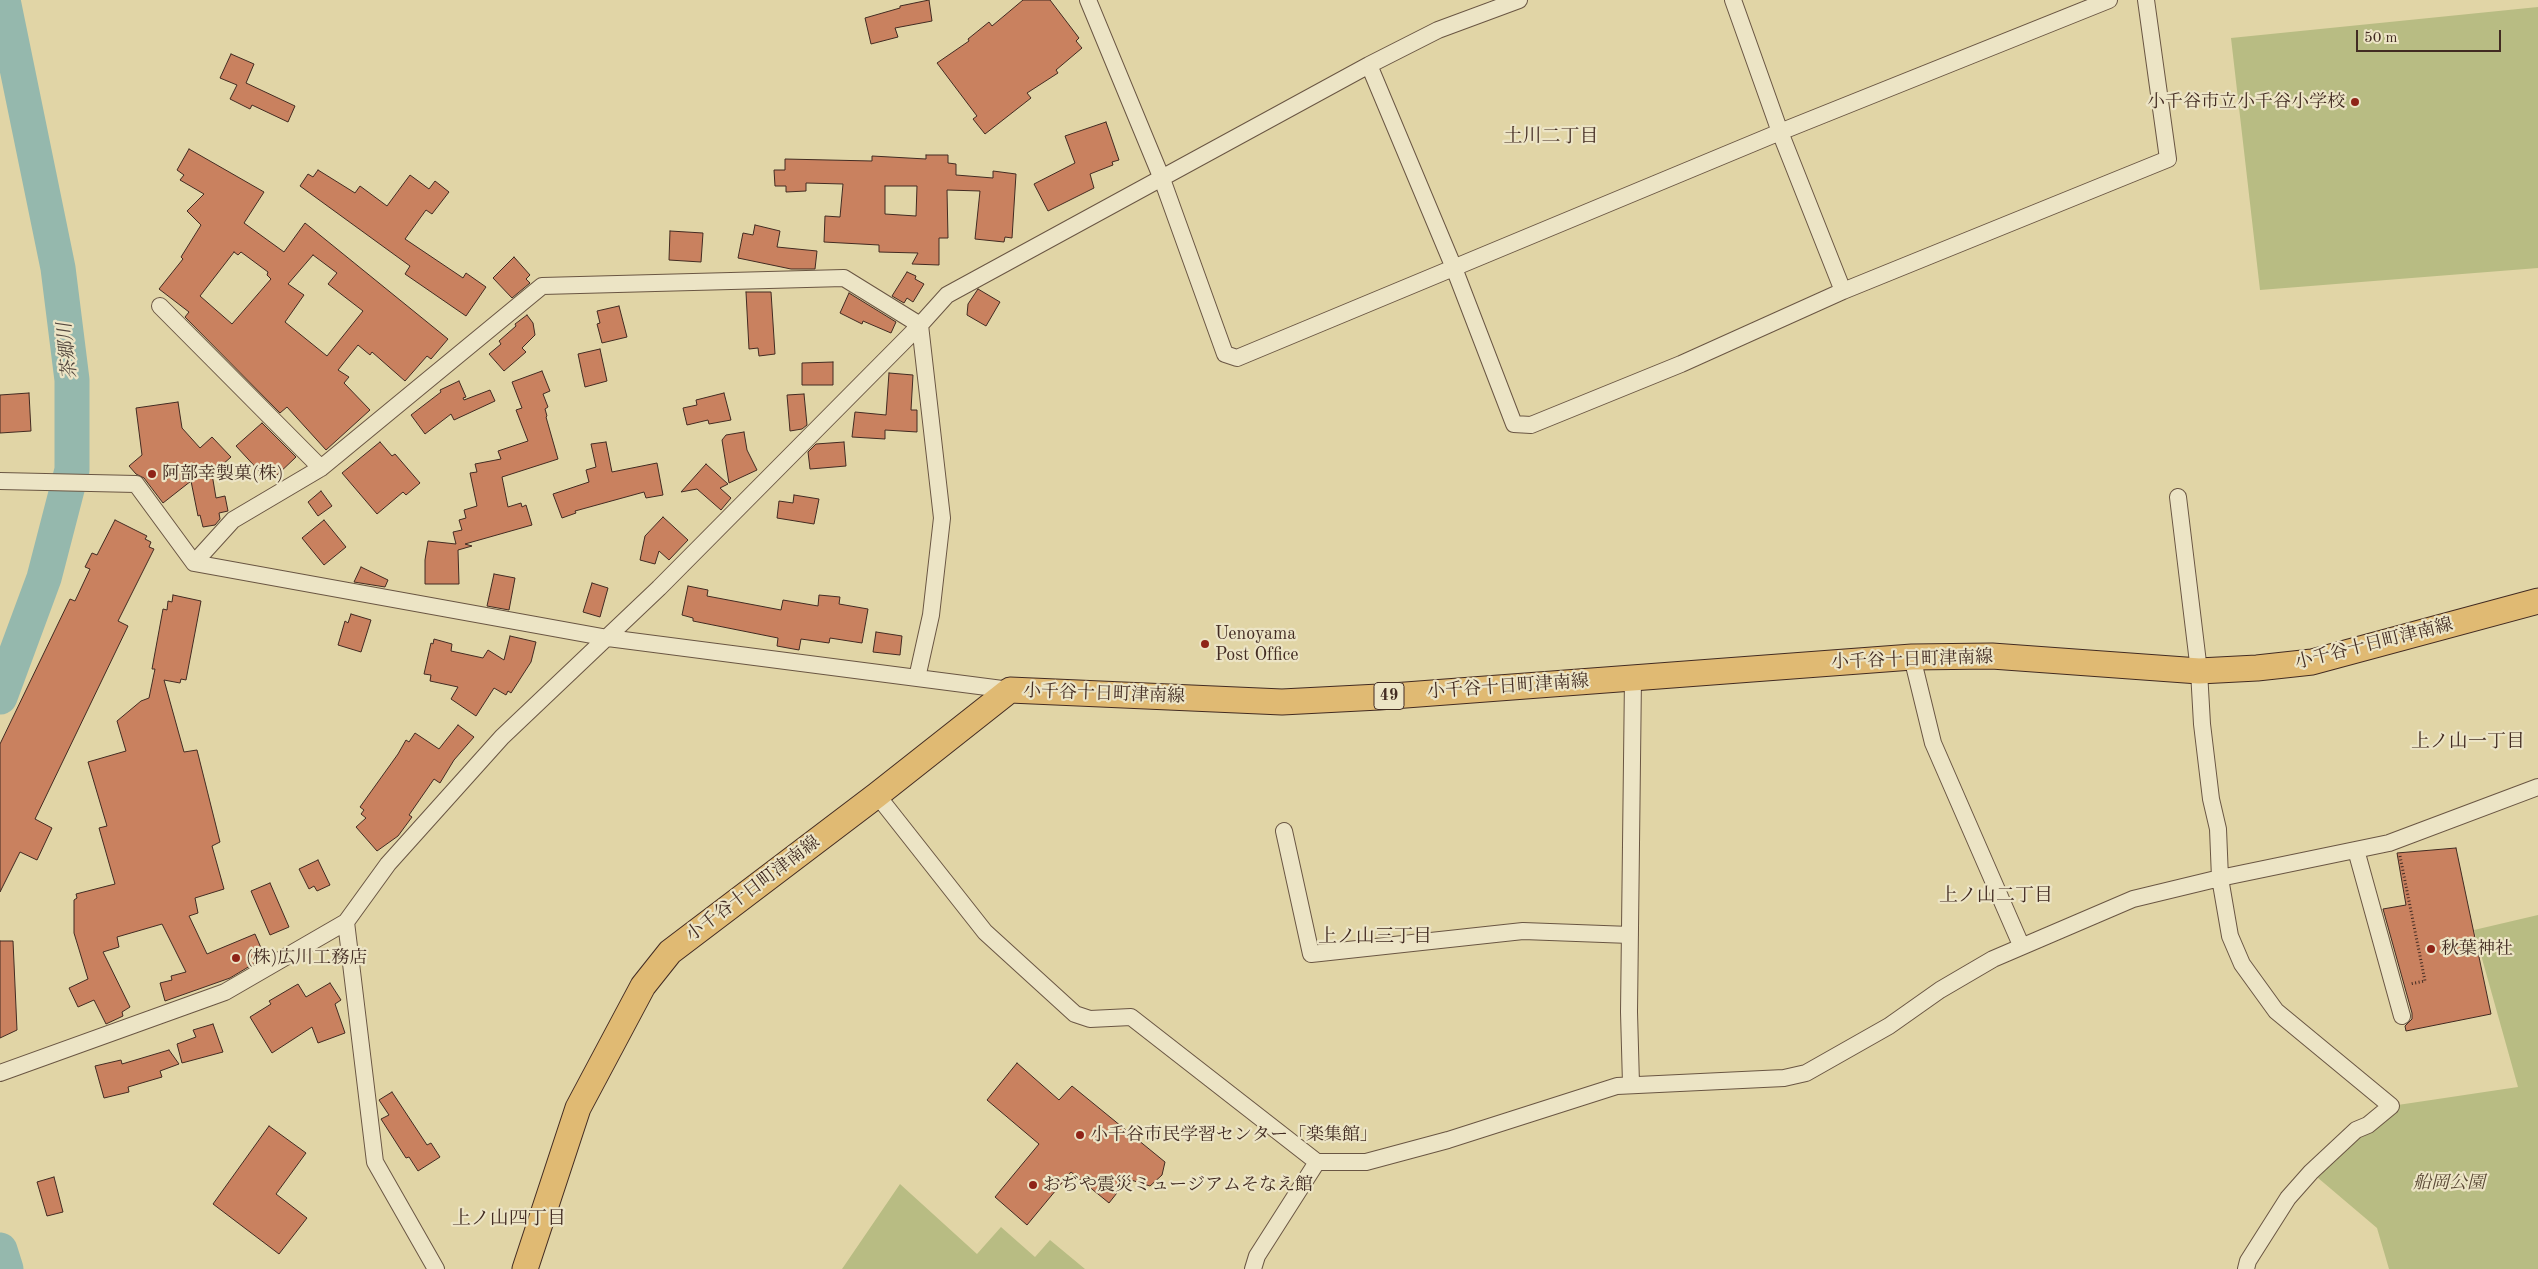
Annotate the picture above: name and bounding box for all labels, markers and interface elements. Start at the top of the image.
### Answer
scale bar [2358,20,2503,52]
text: 50 m [2364,31,2398,46]
place label: 小千谷市立小千谷小学校 [2147,91,2345,113]
marker: 小千谷市立小千谷小学校 [2349,96,2361,108]
district label: 土川二丁目 [1504,126,1598,148]
water label: 茶郷川 [54,321,82,381]
place label: 阿部幸製菓(株) [162,463,283,485]
marker: 阿部幸製菓(株) [146,468,158,480]
street label: 小千谷十日町津南線 [2293,614,2455,674]
place label: Uenoyama Post Office [1215,623,1299,666]
marker: Uenoyama Post Office [1199,638,1211,650]
street label: 小千谷十日町津南線 [1831,646,1993,674]
street label: 小千谷十日町津南線 [1426,671,1590,703]
street label: 小千谷十日町津南線 [1023,680,1185,708]
road number: 49 [1374,682,1404,709]
district label: 上ノ山一丁目 [2411,731,2525,753]
street label: 小千谷十日町津南線 [682,832,824,946]
district label: 上ノ山二丁目 [1939,885,2053,907]
district label: 上ノ山三丁目 [1318,926,1432,948]
place label: 秋葉神社 [2441,938,2513,960]
marker: 秋葉神社 [2425,943,2437,955]
place label: (株)広川工務店 [246,947,367,969]
marker: (株)広川工務店 [230,952,242,964]
place label: 小千谷市民学習センター「楽集館」 [1090,1124,1378,1146]
marker: 小千谷市民学習センター「楽集館」 [1074,1129,1086,1141]
park label: 船岡公園 [2413,1172,2485,1194]
place label: おぢや震災ミュージアムそなえ館 [1043,1174,1313,1196]
marker: おぢや震災ミュージアムそなえ館 [1027,1179,1039,1191]
district label: 上ノ山四丁目 [452,1208,566,1230]

